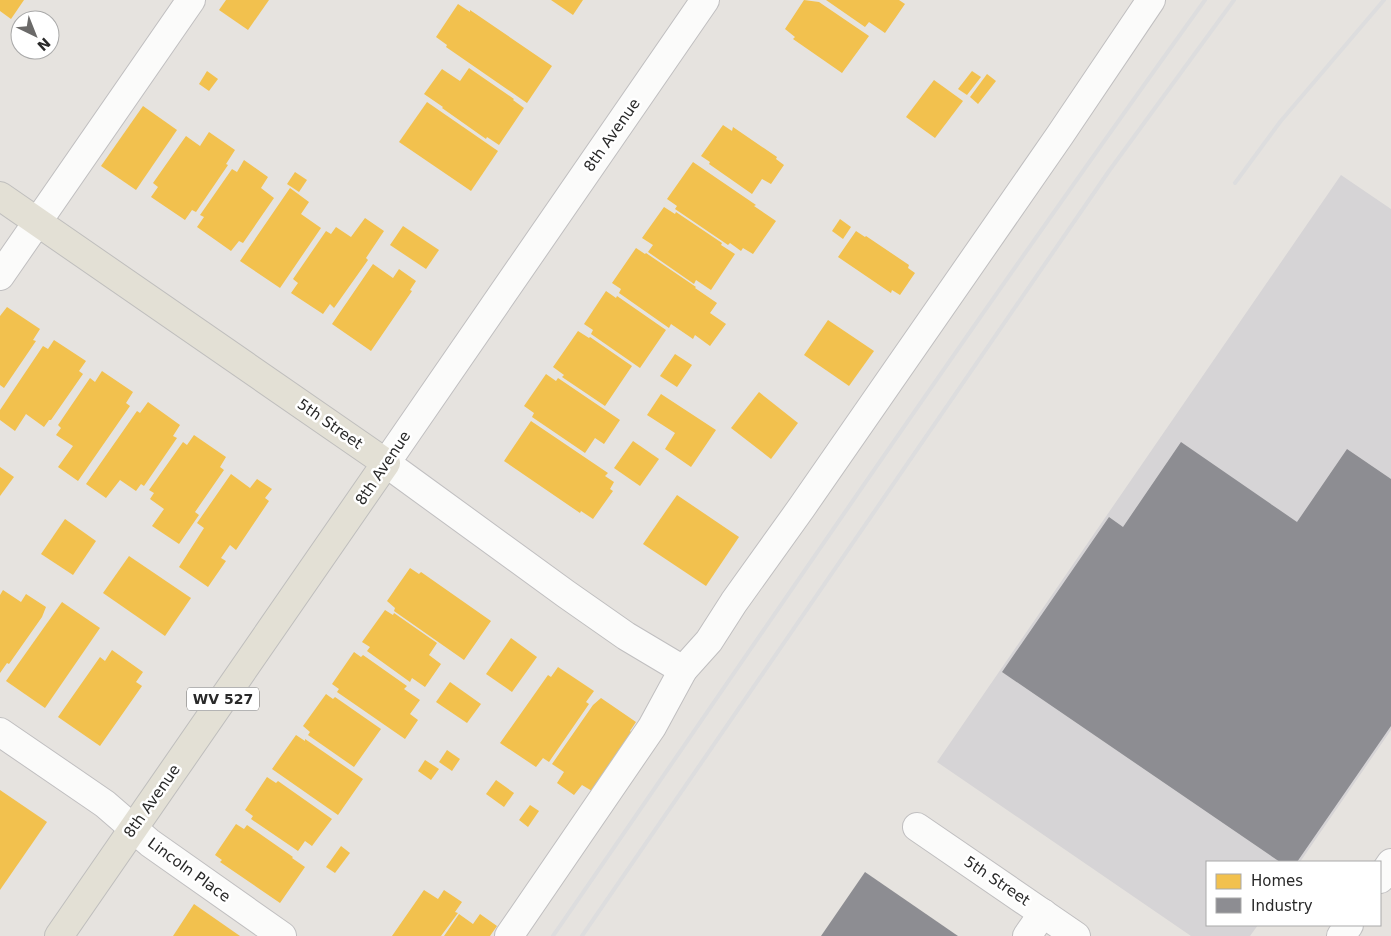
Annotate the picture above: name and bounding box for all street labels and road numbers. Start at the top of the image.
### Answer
street label: 8th Avenue [580,95,644,175]
street label: 5th Street [294,395,366,453]
street label: 8th Avenue [352,428,414,508]
road number: WV 527 [187,688,259,711]
street label: 8th Avenue [120,761,184,841]
street label: Lincoln Place [144,834,234,906]
street label: 5th Street [961,852,1033,910]

